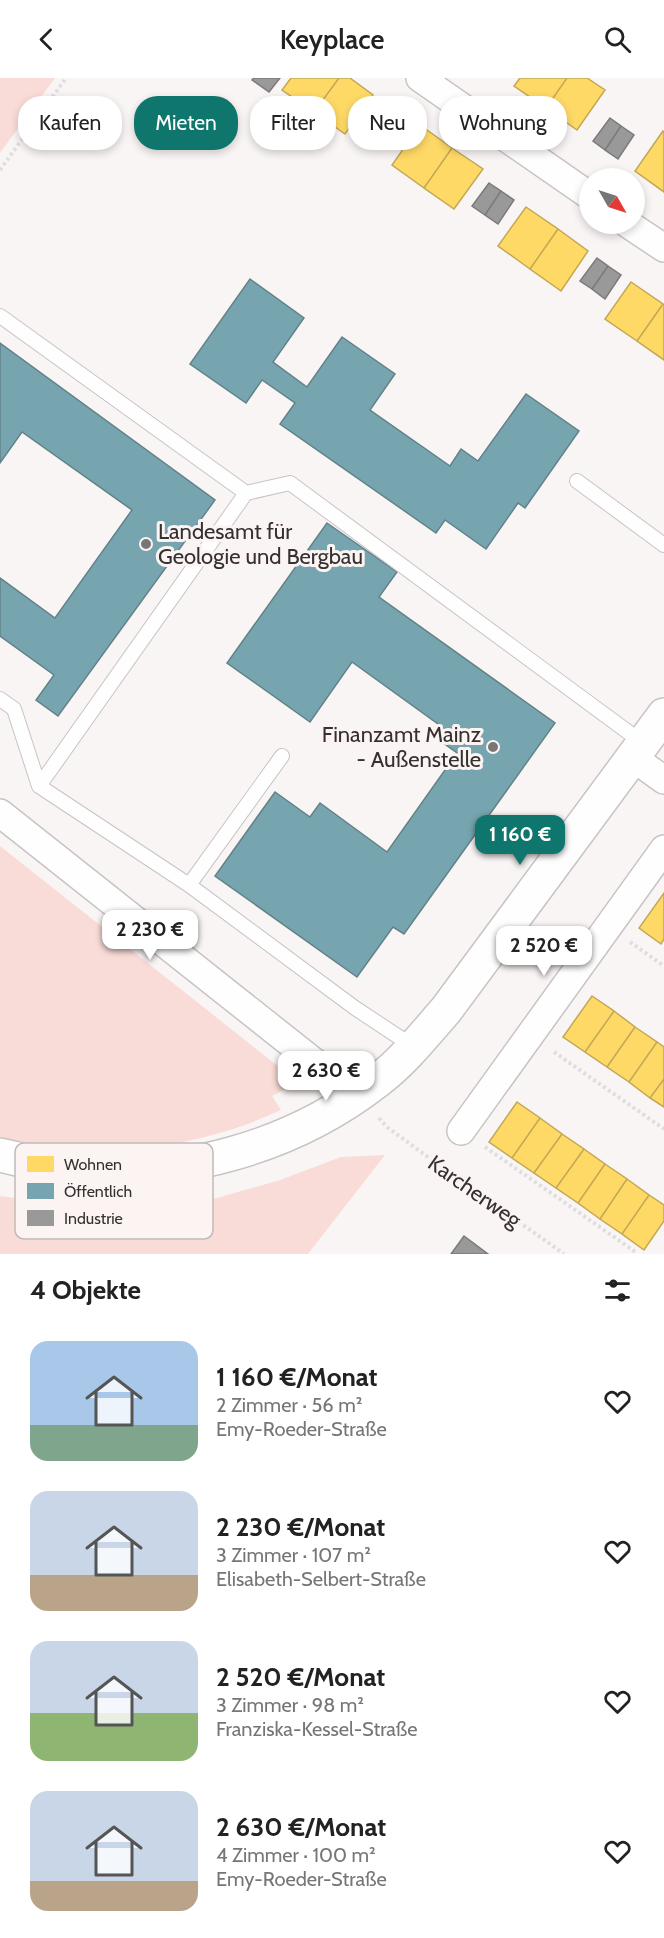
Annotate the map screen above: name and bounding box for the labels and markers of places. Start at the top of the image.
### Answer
place label: Landesamt für Geologie und Bergbau [158,518,363,570]
marker: Landesamt für Geologie und Bergbau [139,537,153,551]
place label: Finanzamt Mainz - Außenstelle [322,721,481,773]
marker: Finanzamt Mainz - Außenstelle [486,740,500,754]
pin: 1 160 € [465,815,575,866]
pin: 2 230 € [95,910,205,961]
pin: 2 520 € [489,926,599,977]
pin: 2 630 € [271,1051,381,1102]

